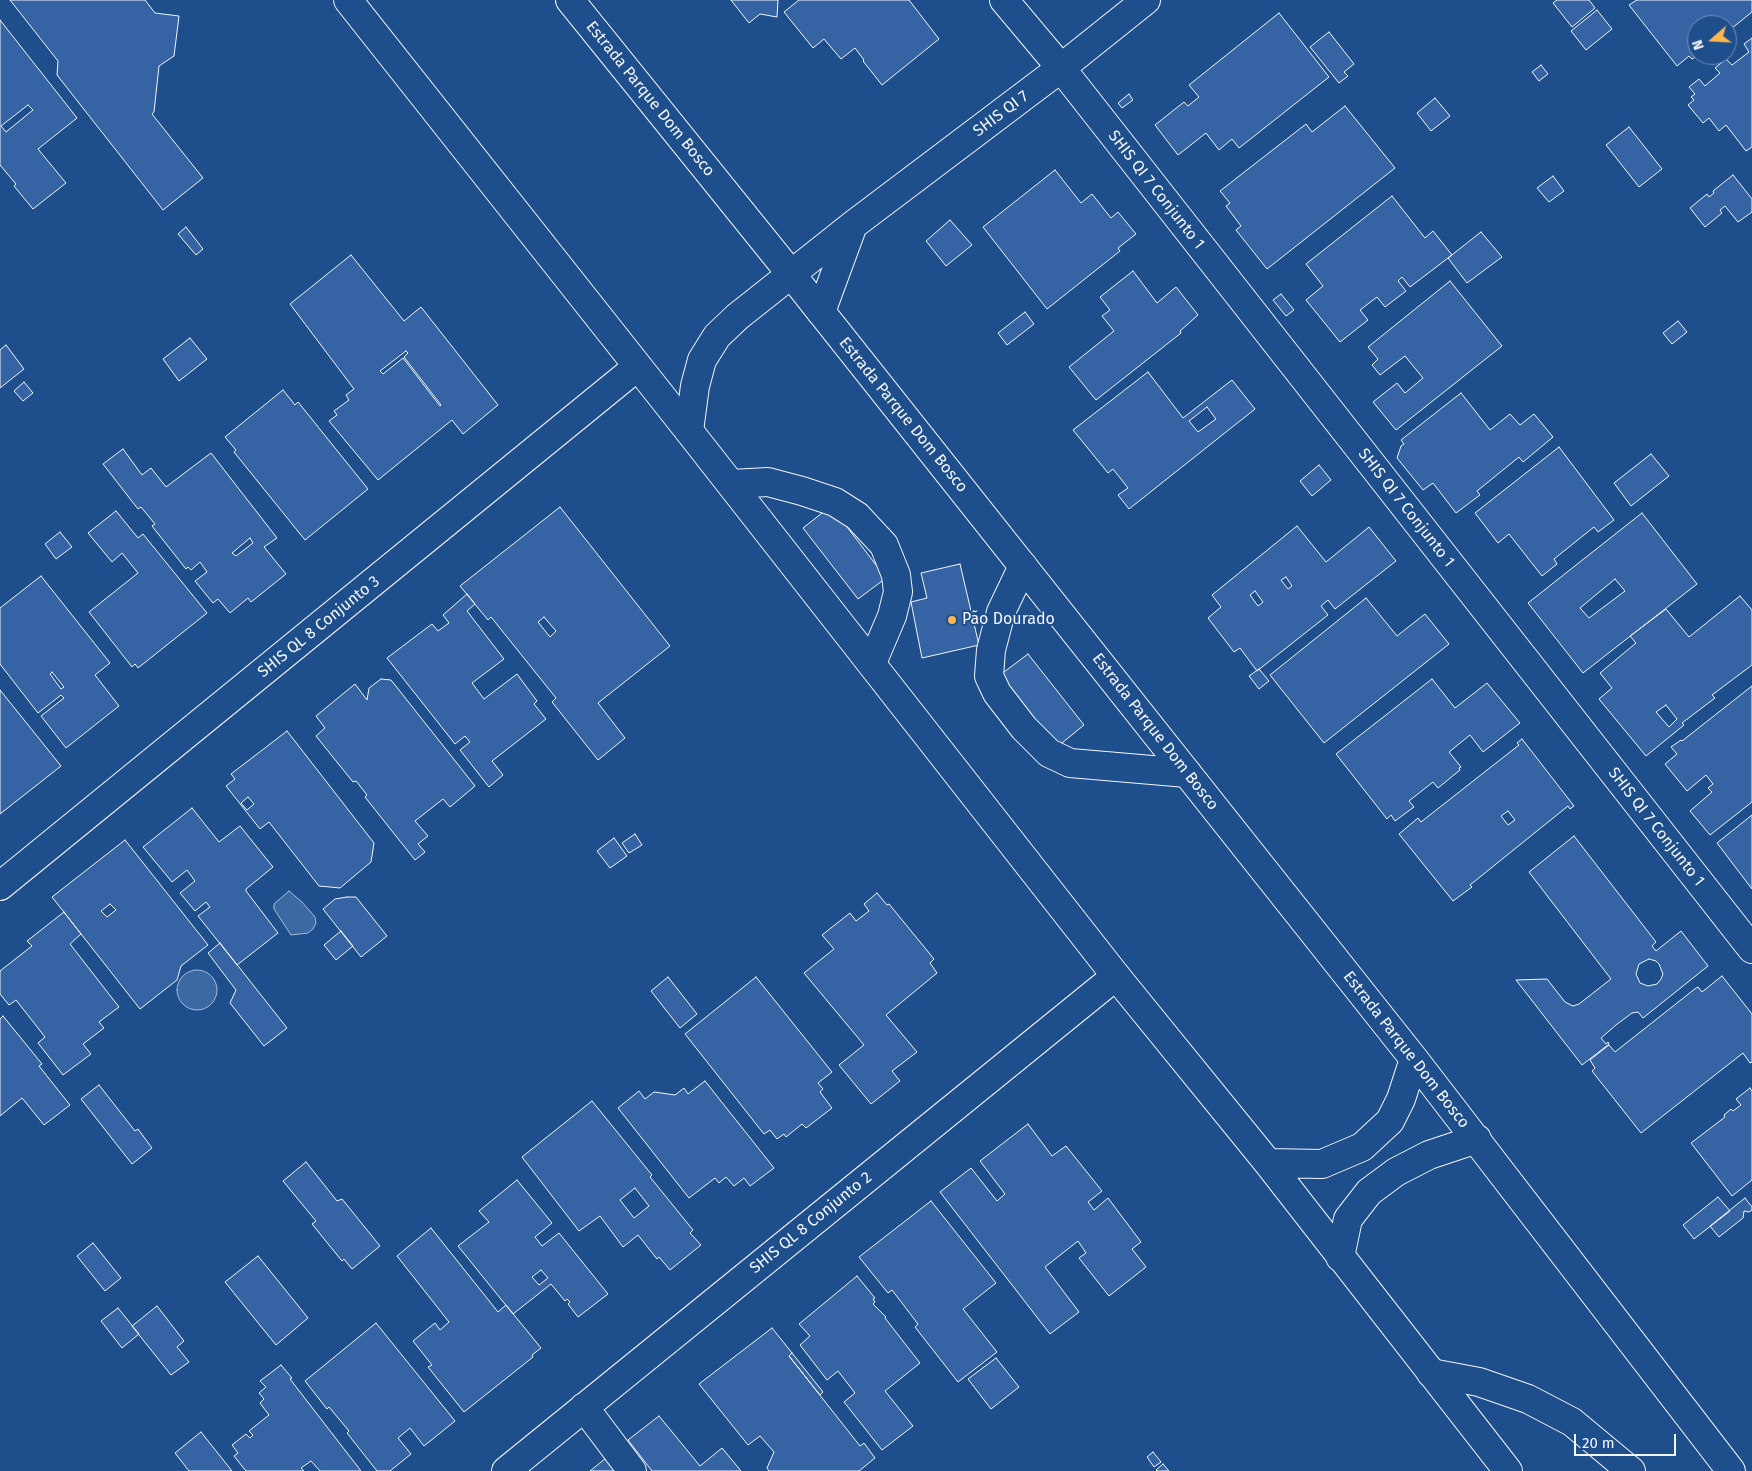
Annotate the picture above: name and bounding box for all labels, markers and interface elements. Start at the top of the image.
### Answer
north arrow [1687,15,1737,65]
street label: Estrada Parque Dom Bosco [581,18,719,180]
text: N [1689,38,1708,52]
street label: SHIS QI 7 [970,87,1032,141]
street label: SHIS QI 7 Conjunto 1 [1104,127,1208,253]
street label: Estrada Parque Dom Bosco [834,334,972,496]
street label: SHIS QI 7 Conjunto 1 [1354,445,1458,571]
street label: SHIS QL 8 Conjunto 3 [254,572,384,682]
place label: Pão Dourado [962,610,1055,630]
marker: Pão Dourado [946,614,958,626]
street label: Estrada Parque Dom Bosco [1088,650,1222,814]
street label: SHIS QI 7 Conjunto 1 [1604,764,1708,890]
street label: Estrada Parque Dom Bosco [1339,968,1473,1132]
street label: SHIS QL 8 Conjunto 2 [746,1168,876,1278]
scale bar [1577,1424,1680,1456]
text: 20 m [1582,1434,1615,1452]

